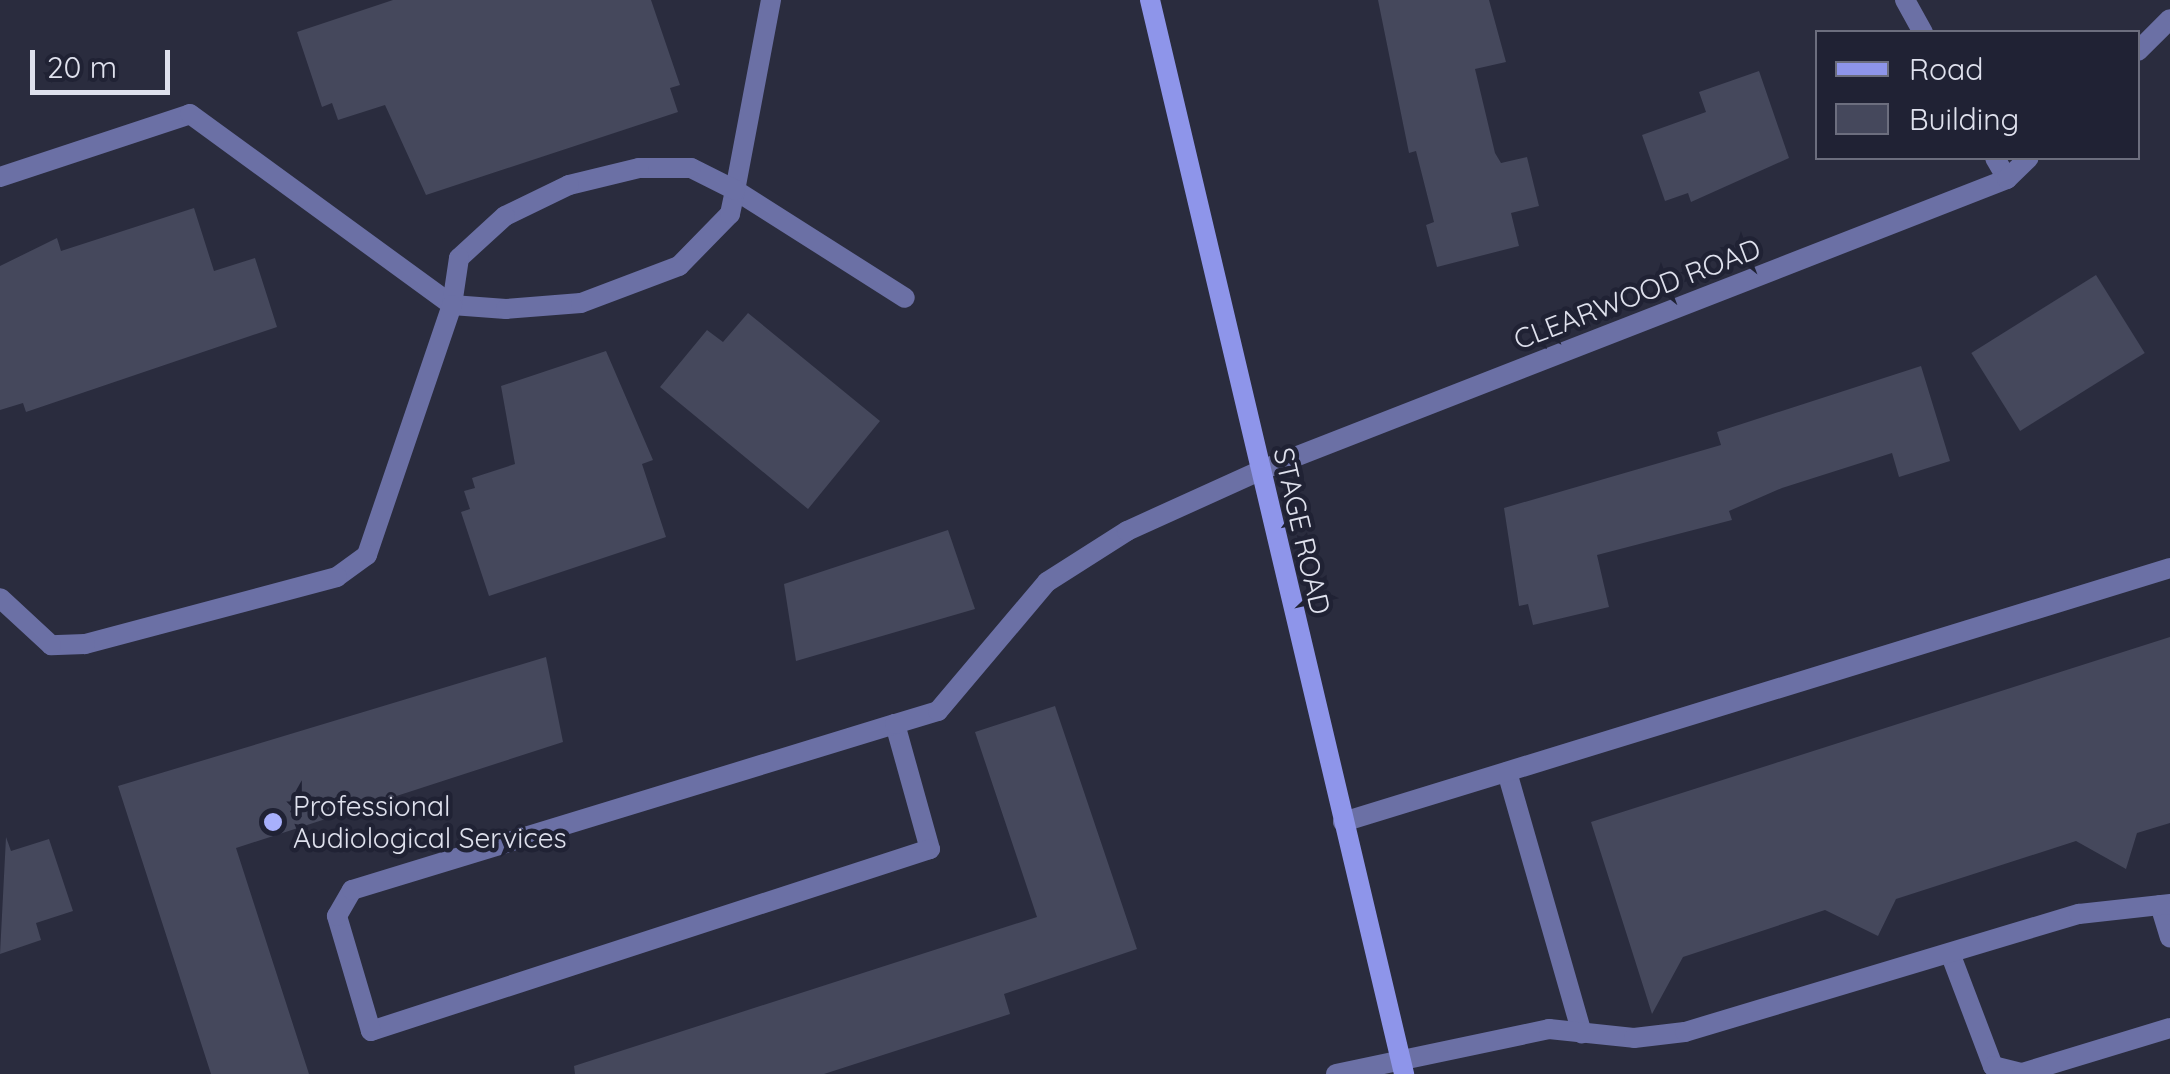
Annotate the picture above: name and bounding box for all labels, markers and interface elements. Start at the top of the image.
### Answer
scale bar [35,30,175,92]
legend [1815,30,2140,160]
text: 20 m [47,48,117,86]
text: Road [1909,50,1983,88]
text: Building [1909,100,2019,138]
street label: CLEARWOOD ROAD [1509,231,1765,357]
street label: STAGE ROAD [1266,444,1338,618]
place label: Professional Audiological Services [293,789,567,855]
marker: Professional Audiological Services [262,811,284,833]

